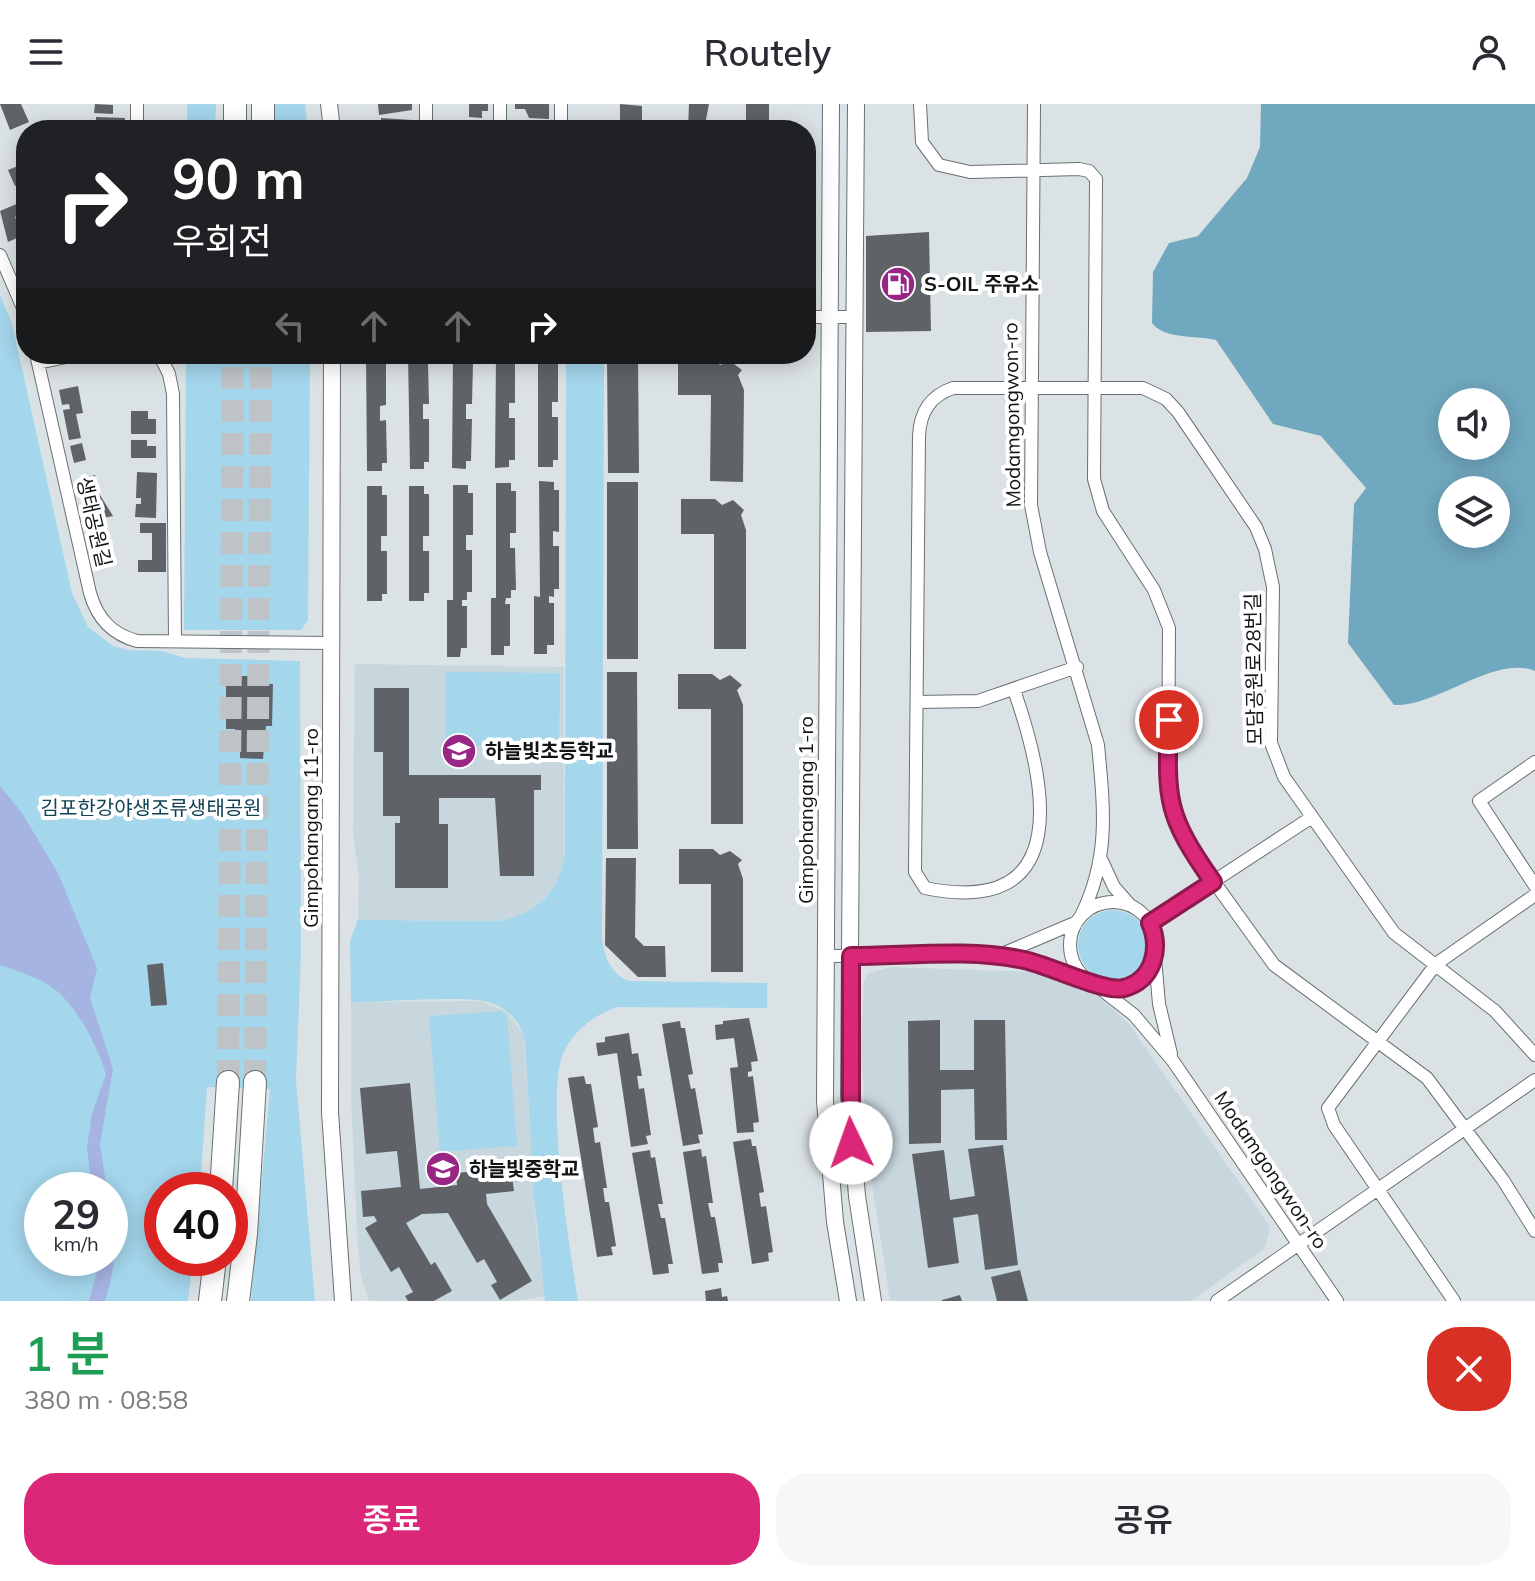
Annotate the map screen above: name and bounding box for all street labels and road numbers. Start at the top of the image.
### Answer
street label: Modamgongwon-ro [997,322,1026,508]
street label: 생태공원길 [72,474,117,570]
street label: 모담공원로28번길 [1240,592,1267,746]
street label: Gimpohangang 1-ro [793,716,818,904]
street label: Gimpohangang 11-ro [298,728,323,928]
street label: Modamgongwon-ro [1209,1086,1333,1253]

